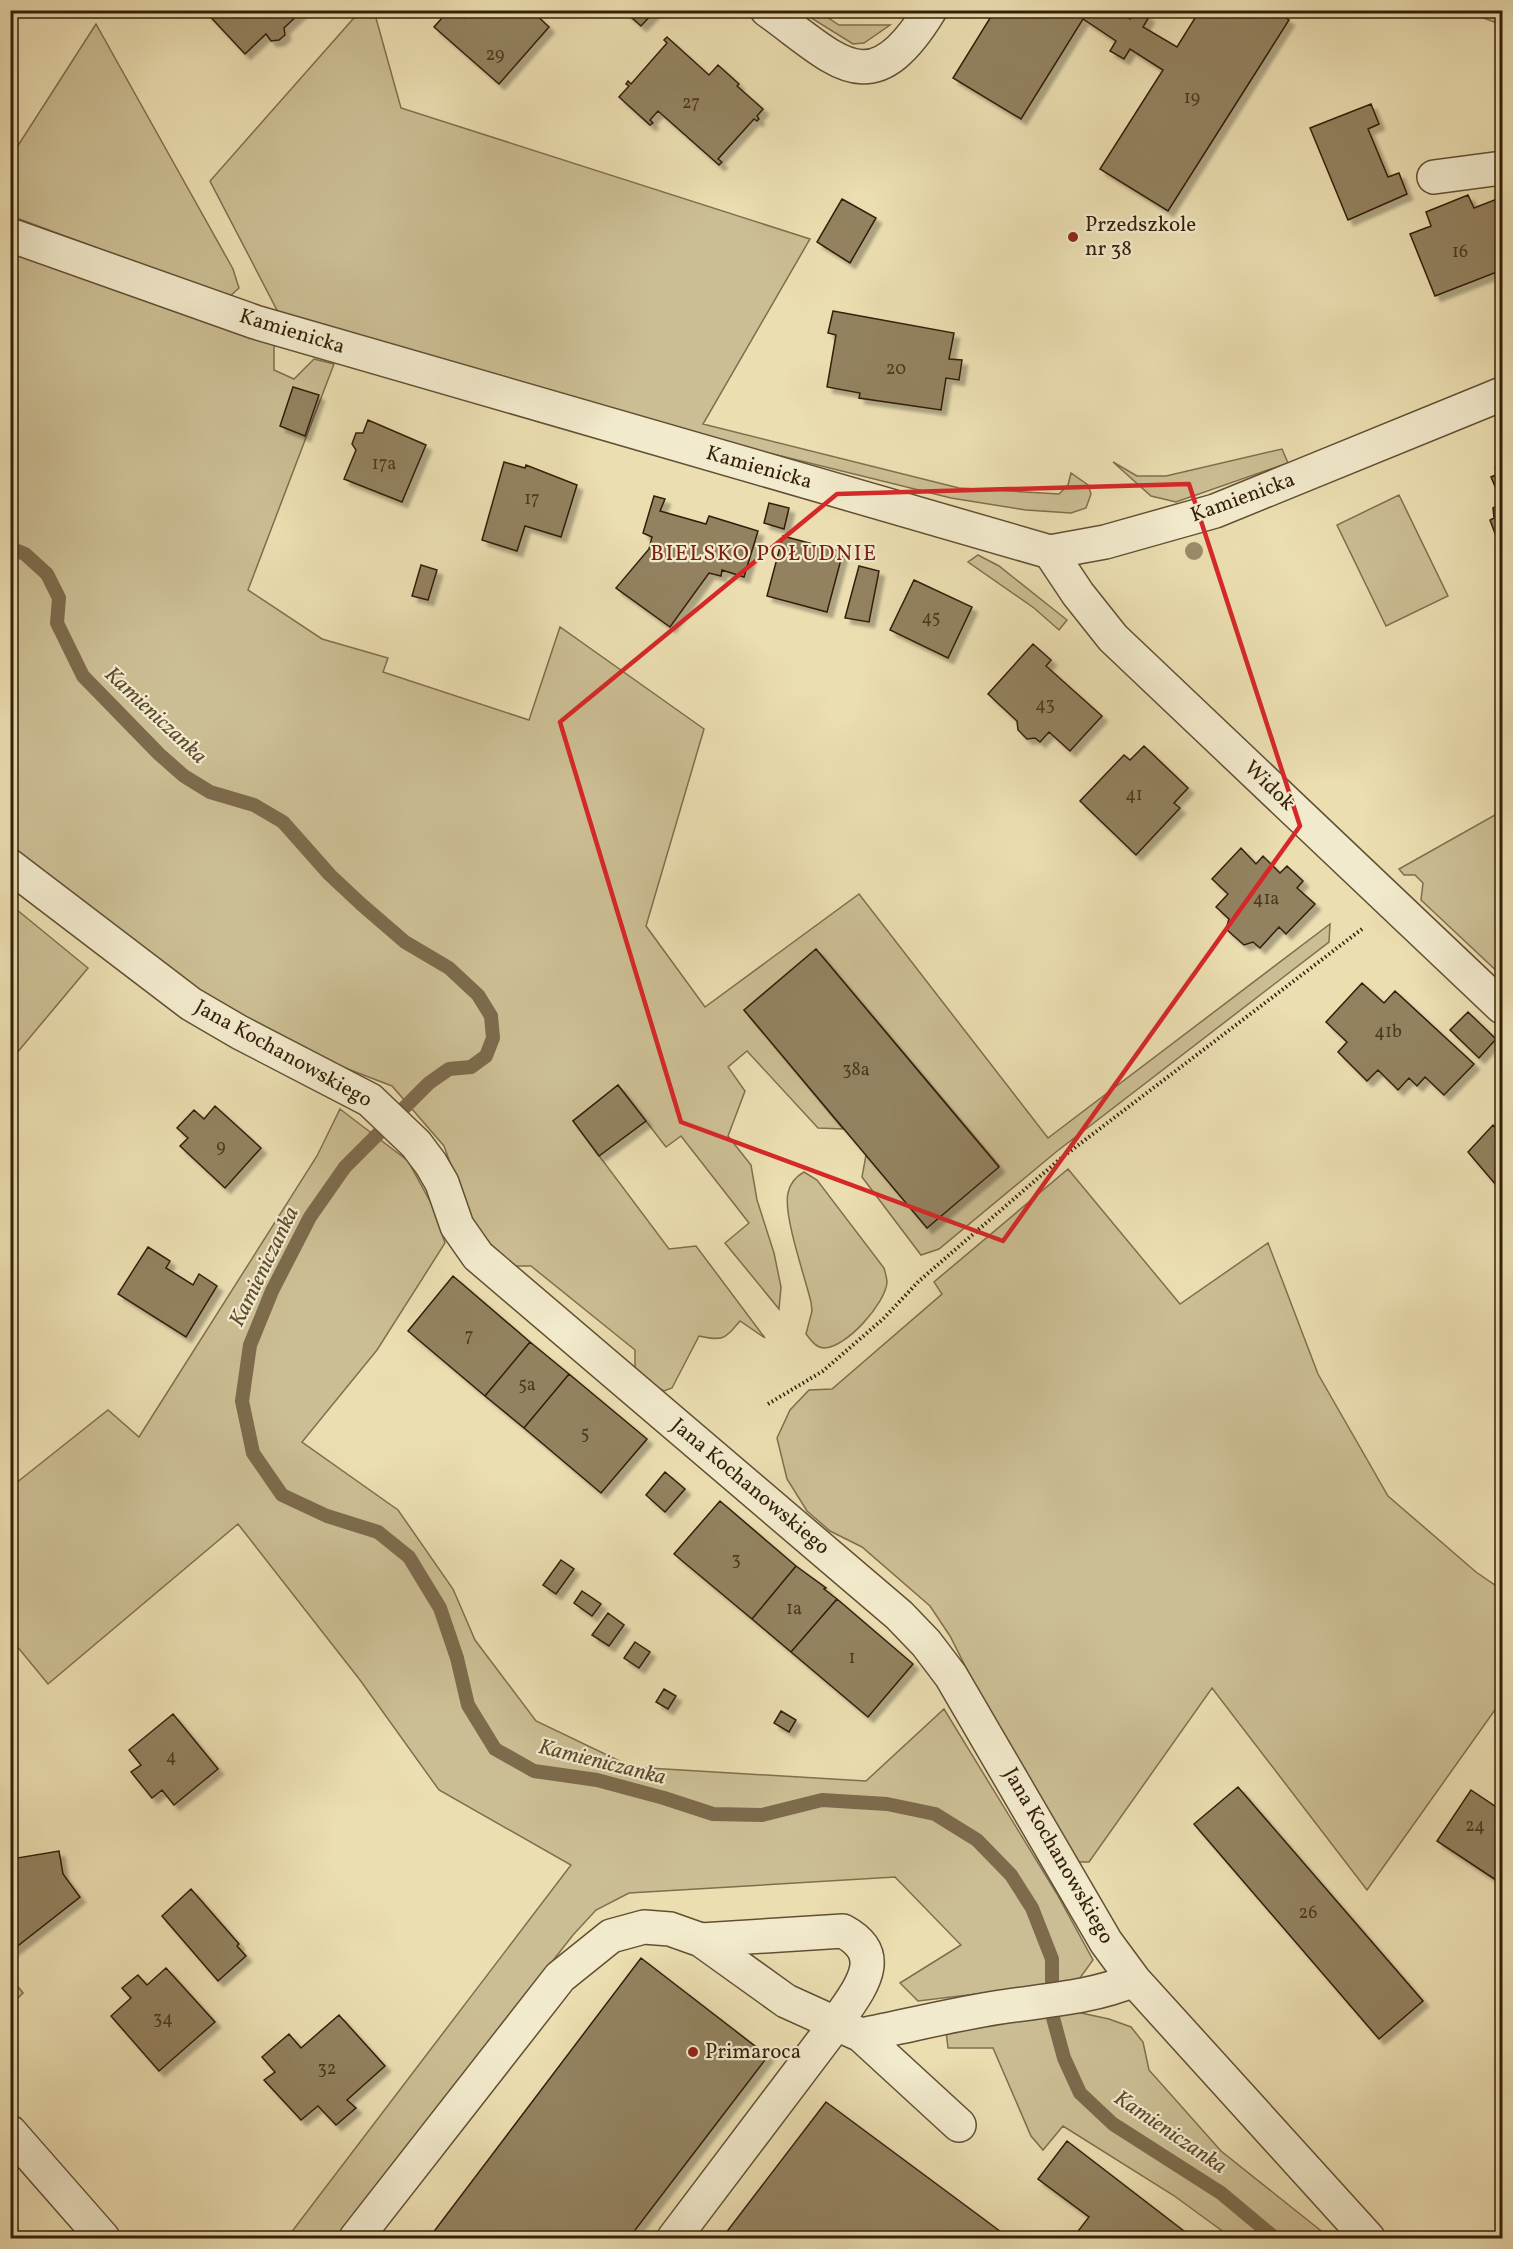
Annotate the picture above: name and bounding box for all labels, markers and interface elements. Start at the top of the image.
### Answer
house number: 29 [486,43,504,68]
house number: 19 [1184,86,1200,111]
house number: 27 [682,91,700,116]
place label: Przedszkole nr 38 [1085,211,1196,264]
marker: Przedszkole nr 38 [1066,230,1080,244]
house number: 16 [1452,240,1468,265]
street label: Kamienicka [236,302,348,362]
house number: 20 [886,357,906,382]
street label: Kamienicka [703,439,815,497]
house number: 17a [372,452,396,477]
street label: Kamienicka [1187,466,1299,530]
house number: 17 [524,487,540,512]
district label: BIELSKO POŁUDNIE [650,539,878,570]
house number: 45 [922,606,940,631]
water label: Kamieniczanka [97,660,213,772]
house number: 43 [1035,693,1055,718]
street label: Widok [1237,754,1301,818]
house number: 41 [1125,783,1143,808]
house number: 41a [1253,887,1279,912]
street label: Jana Kochanowskiego [189,993,377,1115]
house number: 41b [1374,1020,1402,1045]
house number: 38a [842,1058,870,1083]
house number: 9 [216,1135,226,1160]
water label: Kamieniczanka [222,1202,308,1332]
house number: 7 [465,1324,473,1349]
house number: 5a [518,1373,536,1398]
street label: Jana Kochanowskiego [664,1412,836,1562]
house number: 5 [581,1422,589,1447]
house number: 3 [731,1548,741,1573]
house number: 1a [786,1597,802,1622]
house number: 1 [849,1646,855,1671]
water label: Kamieniczanka [535,1732,669,1794]
house number: 4 [166,1745,176,1770]
street label: Jana Kochanowskiego [996,1762,1120,1950]
house number: 24 [1465,1814,1485,1839]
house number: 26 [1299,1901,1317,1926]
house number: 34 [153,2007,173,2032]
place label: Primaroca [705,2038,801,2067]
marker: Primaroca [686,2045,700,2059]
house number: 32 [318,2057,336,2082]
water label: Kamieniczanka [1107,2084,1233,2182]

